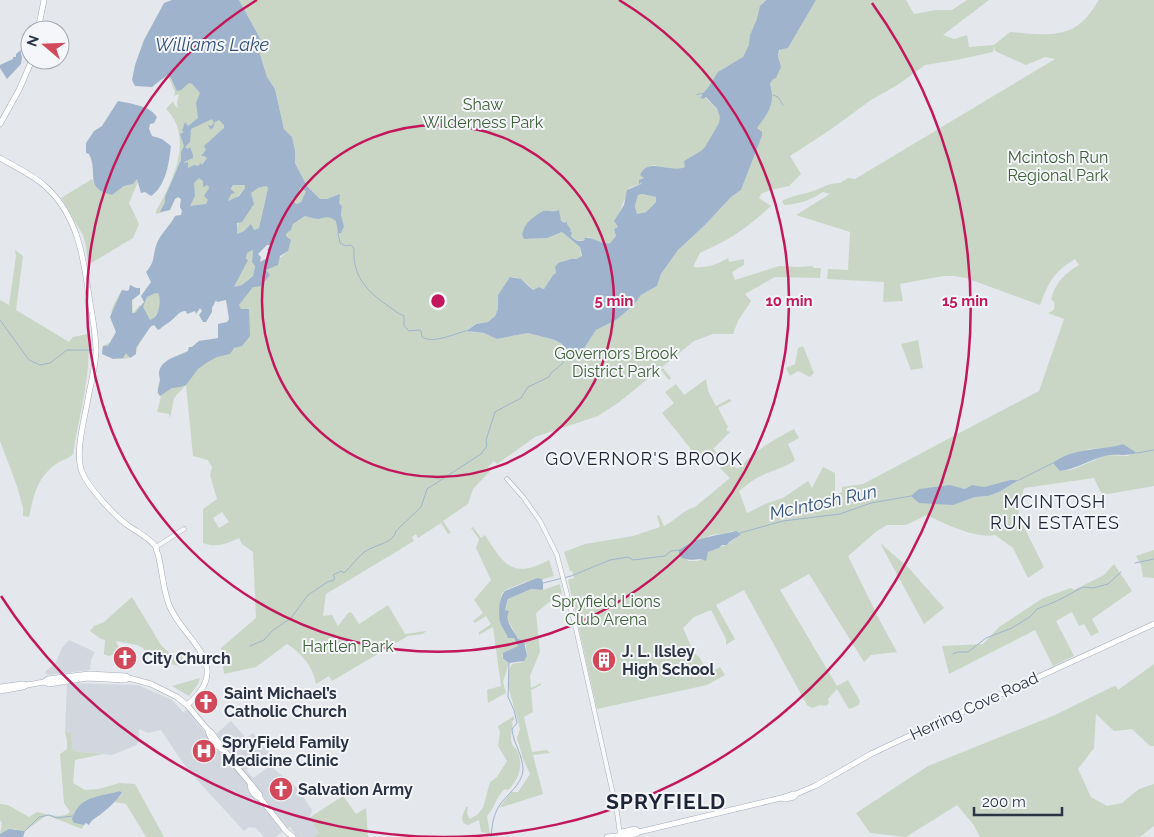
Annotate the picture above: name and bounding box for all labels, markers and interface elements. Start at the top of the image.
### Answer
north arrow [20,20,70,70]
text: N [23,33,42,48]
water label: Williams Lake [155,34,269,55]
park label: Shaw Wilderness Park [423,95,544,132]
park label: Mcintosh Run Regional Park [1007,148,1109,185]
centre of rings [429,292,447,310]
text: 5 min [595,292,633,310]
text: 10 min [765,292,813,310]
text: 15 min [942,292,988,310]
park label: Governors Brook District Park [554,344,678,381]
district label: GOVERNOR'S BROOK [545,448,743,469]
water label: McIntosh Run [767,480,879,524]
district label: MCINTOSH RUN ESTATES [990,491,1120,533]
park label: Spryfield Lions Club Arena [551,592,661,629]
park label: Hartlen Park [302,637,394,656]
place label: J. L. Ilsley High School [622,642,716,679]
church icon: City Church [112,645,138,671]
building icon: J. L. Ilsley High School [591,647,617,673]
place label: City Church [142,649,231,668]
street label: Herring Cove Road [907,668,1041,744]
place label: Saint Michael’s Catholic Church [224,684,347,721]
church icon: Saint Michael’s Catholic Church [193,689,219,715]
place label: SpryField Family Medicine Clinic [222,733,349,770]
hospital icon: SpryField Family Medicine Clinic [191,738,217,764]
church icon: Salvation Army [268,776,294,802]
place label: Salvation Army [298,780,413,799]
scale bar [974,784,1062,816]
district label: SPRYFIELD [606,789,726,814]
text: 200 m [982,793,1026,811]

